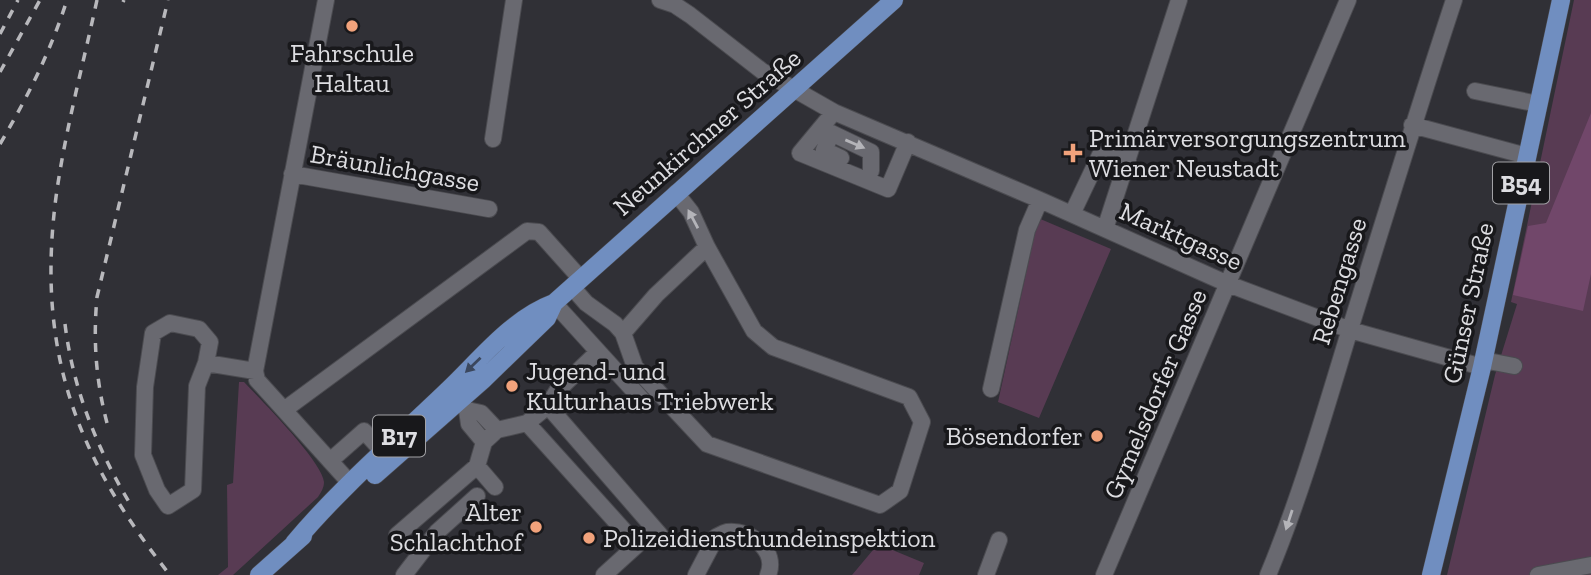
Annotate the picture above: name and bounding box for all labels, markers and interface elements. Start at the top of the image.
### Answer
marker: Fahrschule Haltau [344,18,360,34]
place label: Fahrschule Haltau [290,37,414,99]
street label: Neunkirchner Straße [607,42,807,222]
place label: Primärversorgungszentrum Wiener Neustadt [1089,122,1406,184]
street label: Bräunlichgasse [308,137,482,199]
one-way arrow [844,139,865,150]
marker: Primärversorgungszentrum Wiener Neustadt [1063,143,1083,163]
road number: B54 [1493,162,1549,204]
street label: Marktgasse [1115,195,1247,277]
one-way arrow [688,209,699,229]
street label: Rebengasse [1305,214,1373,348]
street label: Günser Straße [1435,220,1501,386]
street label: Gymelsdorfer Gasse [1096,284,1214,504]
place label: Jugend- und Kulturhaus Triebwerk [526,355,774,417]
one-way arrow [465,357,482,374]
marker: Jugend- und Kulturhaus Triebwerk [504,378,520,394]
road number: B17 [373,416,425,456]
place label: Bösendorfer [946,420,1083,452]
marker: Bösendorfer [1089,428,1105,444]
place label: Alter Schlachthof [390,496,524,558]
one-way arrow [1283,509,1294,530]
marker: Alter Schlachthof [528,519,544,535]
place label: Polizeidiensthundeinspektion [603,522,936,554]
marker: Polizeidiensthundeinspektion [581,530,597,546]

